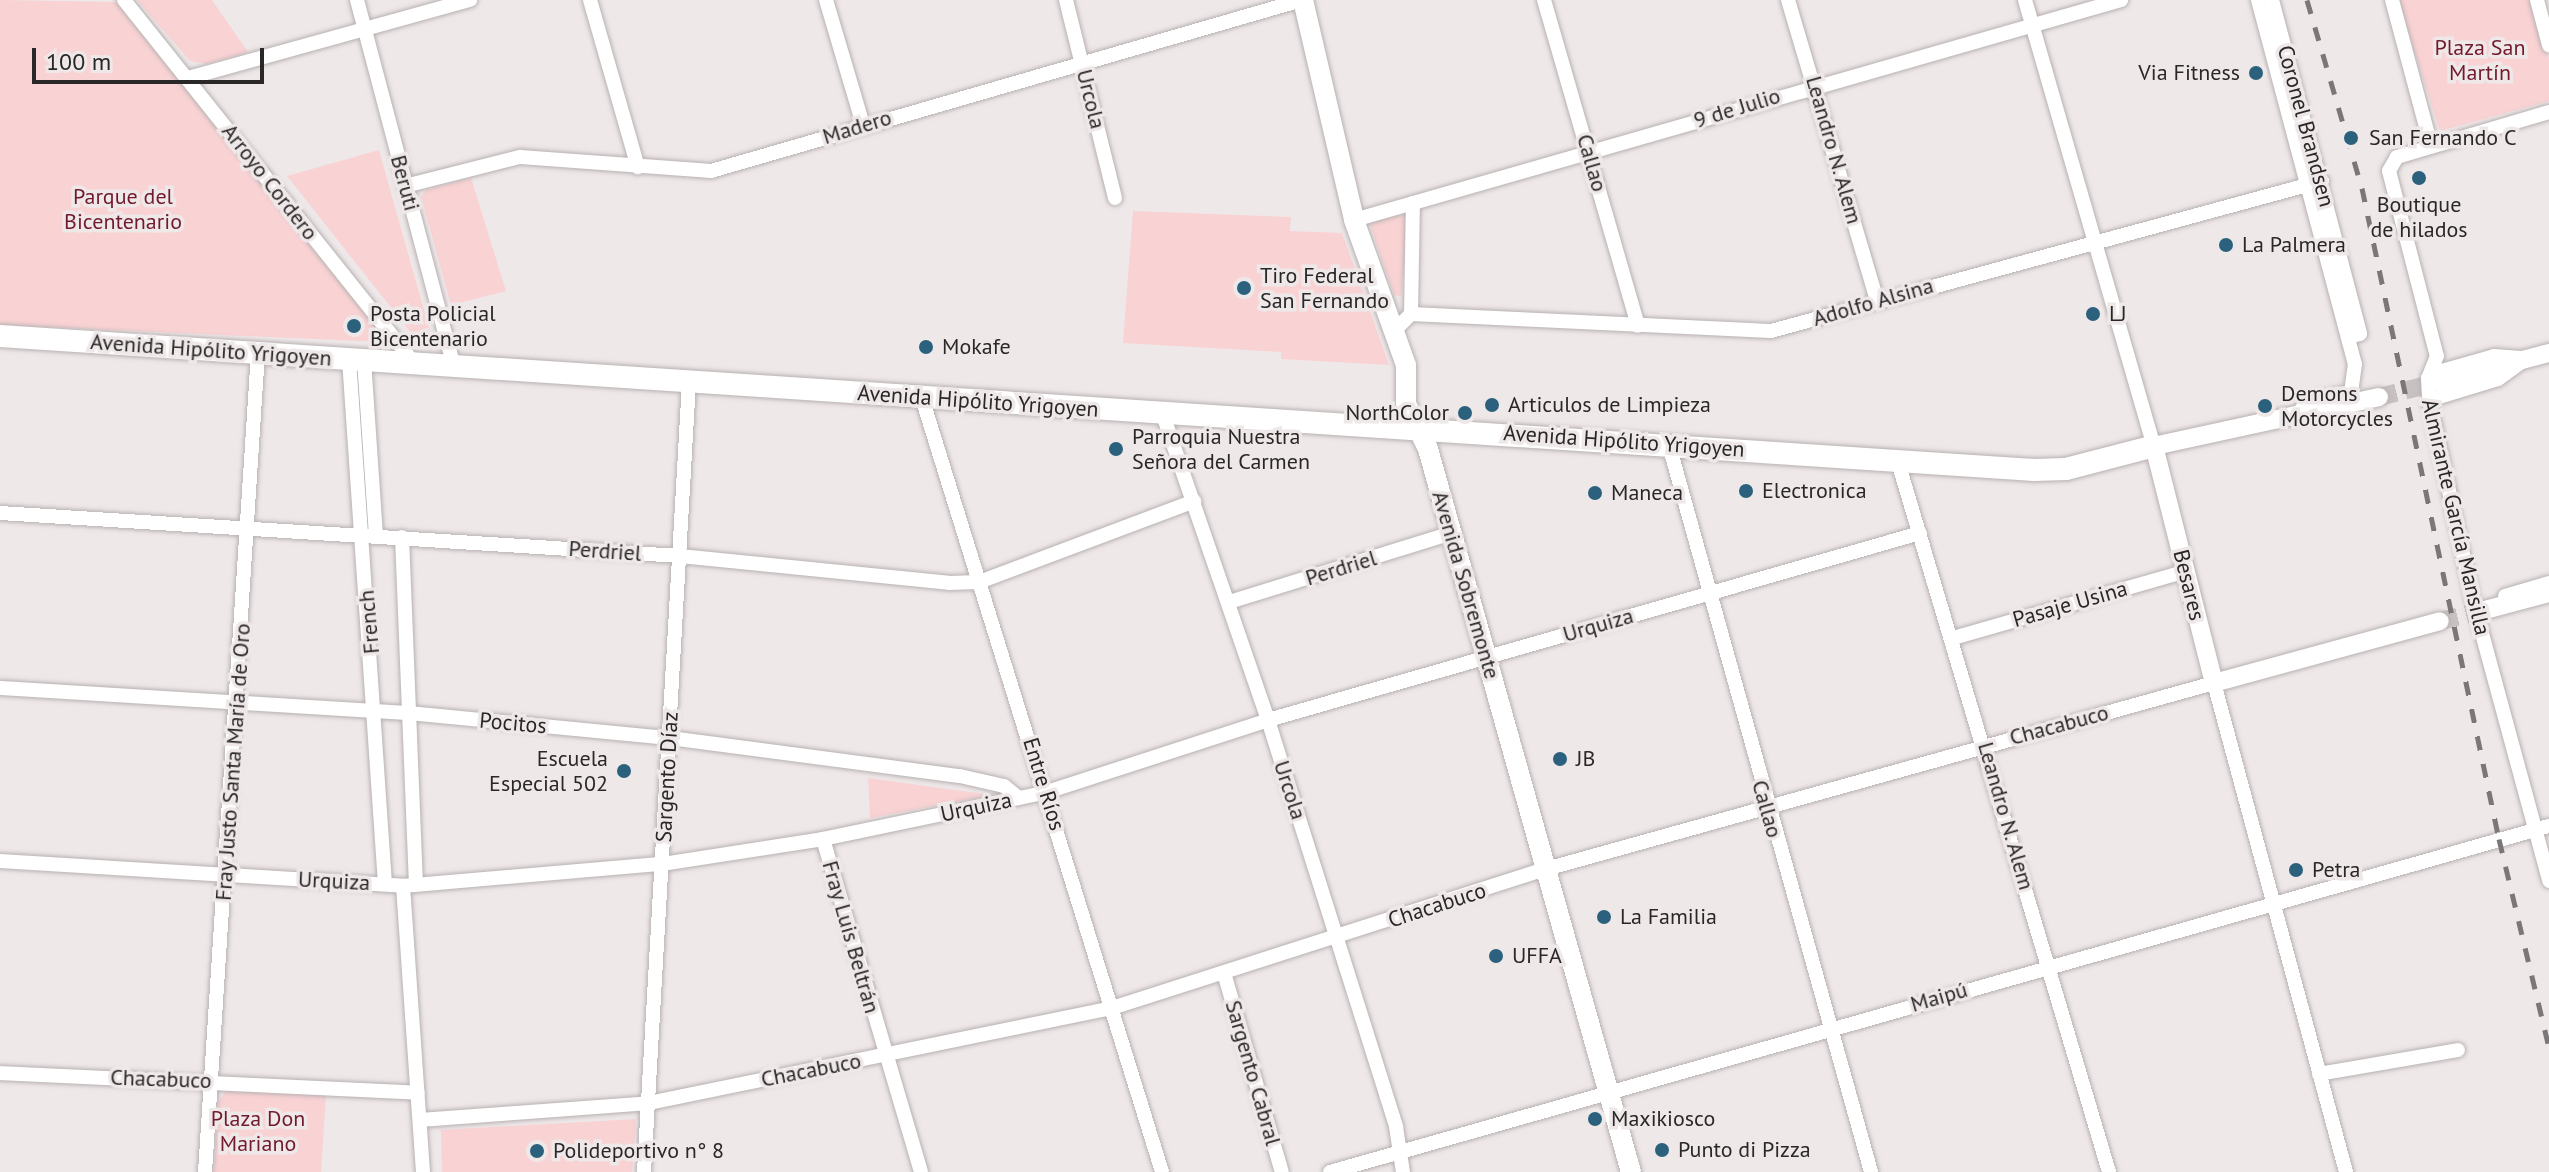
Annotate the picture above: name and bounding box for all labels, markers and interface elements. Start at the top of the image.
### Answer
scale bar [36,32,268,82]
park label: Plaza San Martín [2435,34,2525,86]
street label: Coronel Brandsen [2272,42,2340,210]
text: 100 m [46,46,111,77]
place label: Via Fitness [2138,60,2240,86]
marker: Via Fitness [2247,64,2265,82]
street label: Urcola [1071,67,1111,131]
street label: Leandro N. Alem [1800,72,1868,228]
street label: 9 de Julio [1691,82,1783,134]
street label: Madero [819,104,895,150]
street label: Arroyo Cordero [216,119,324,245]
place label: San Fernando C [2369,125,2517,151]
marker: San Fernando C [2340,127,2362,149]
street label: Callao [1571,131,1613,195]
street label: Beruti [385,152,425,214]
marker: Boutique de hilados [2410,169,2428,187]
park label: Parque del Bicentenario [64,183,182,234]
place label: Boutique de hilados [2370,191,2468,242]
place label: La Palmera [2242,232,2346,258]
marker: La Palmera [2217,236,2235,254]
place label: Tiro Federal San Fernando [1260,262,1389,314]
street label: Adolfo Alsina [1809,272,1937,332]
marker: Tiro Federal San Fernando [1235,279,1253,297]
place label: Posta Policial Bicentenario [370,300,496,352]
place label: LJ [2109,301,2127,327]
marker: LJ [2084,305,2102,323]
marker: Posta Policial Bicentenario [345,317,363,335]
street label: Avenida Hipólito Yrigoyen [89,328,333,372]
place label: Mokafe [942,334,1011,360]
marker: Mokafe [917,338,935,356]
street label: Avenida Hipólito Yrigoyen [856,379,1100,423]
place label: Demons Motorcycles [2281,380,2393,432]
place label: Articulos de Limpieza [1508,392,1711,418]
marker: Articulos de Limpieza [1483,396,1501,414]
street label: Almirante García Mansilla [2416,396,2496,638]
marker: Demons Motorcycles [2256,397,2274,415]
place label: NorthColor [1345,400,1449,426]
marker: NorthColor [1456,404,1474,422]
street label: Avenida Hipólito Yrigoyen [1502,419,1746,463]
place label: Parroquia Nuestra Señora del Carmen [1132,423,1310,474]
marker: Parroquia Nuestra Señora del Carmen [1107,440,1125,458]
place label: Electronica [1762,478,1867,504]
place label: Maneca [1611,480,1683,506]
marker: Electronica [1737,482,1755,500]
marker: Maneca [1586,484,1604,502]
street label: Avenida Sobremonte [1427,488,1505,682]
street label: Perdriel [568,535,642,567]
street label: Perdriel [1302,545,1380,591]
street label: Besares [2167,547,2211,623]
street label: Pasaje Usina [2010,575,2130,633]
street label: French [353,589,385,655]
street label: Urquiza [1560,602,1636,648]
street label: Fray Justo Santa María de Oro [210,622,256,902]
street label: Chacabuco [2007,699,2111,751]
street label: Pocitos [478,707,548,739]
street label: Sargento Díaz [650,711,684,843]
street label: Entre Ríos [1017,734,1071,834]
street label: Leandro N. Alem [1972,738,2040,894]
place label: Escuela Especial 502 [489,745,608,796]
place label: JB [1576,746,1595,772]
marker: JB [1551,750,1569,768]
street label: Urcola [1268,757,1312,823]
marker: Escuela Especial 502 [615,762,633,780]
street label: Callao [1746,777,1788,841]
street label: Urquiza [938,787,1014,827]
street label: Fray Luis Beltrán [817,857,885,1017]
place label: Petra [2312,857,2361,883]
marker: Petra [2287,861,2305,879]
street label: Urquiza [297,866,371,896]
street label: Chacabuco [1385,877,1489,933]
place label: La Familia [1620,904,1717,930]
marker: La Familia [1595,908,1613,926]
place label: UFFA [1512,943,1562,969]
marker: UFFA [1487,947,1505,965]
street label: Maipú [1907,976,1971,1018]
street label: Sargento Cabral [1220,997,1286,1149]
street label: Chacabuco [759,1047,863,1093]
street label: Chacabuco [110,1064,212,1094]
park label: Plaza Don Mariano [211,1105,305,1156]
place label: Maxikiosco [1611,1106,1715,1132]
marker: Maxikiosco [1586,1110,1604,1128]
place label: Punto di Pizza [1678,1137,1811,1163]
place label: Polideportivo n° 8 [553,1138,724,1164]
marker: Punto di Pizza [1653,1141,1671,1159]
marker: Polideportivo n° 8 [528,1142,546,1160]

